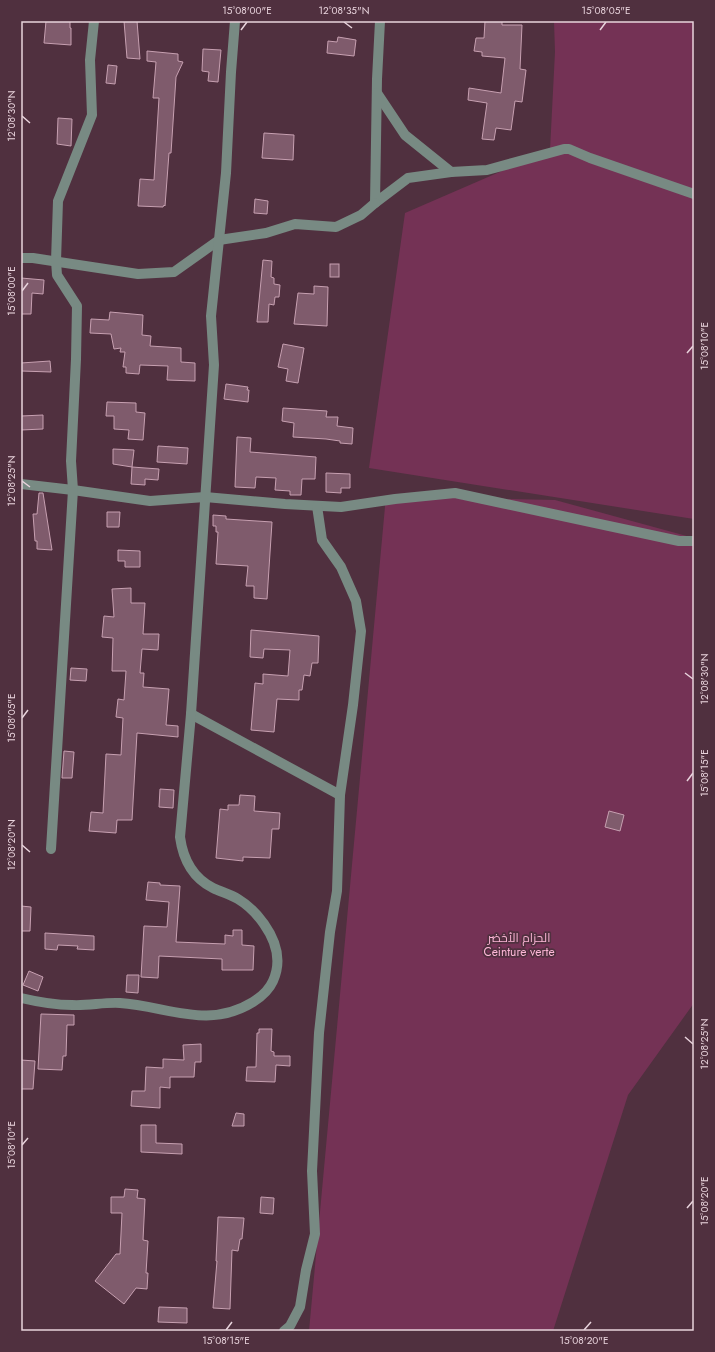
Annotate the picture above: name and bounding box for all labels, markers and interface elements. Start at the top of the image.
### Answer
text: 15°08'00"E [222,3,272,18]
text: 12°08'35"N [319,3,369,18]
text: 15°08'05"E [581,3,631,18]
text: 12°08'30"N [4,90,19,142]
text: 15°08'00"E [4,266,19,316]
text: 15°08'10"E [697,322,712,370]
text: 12°08'25"N [4,455,19,507]
text: 12°08'30"N [697,653,712,705]
text: 15°08'05"E [4,693,19,743]
text: 15°08'15"E [697,749,712,797]
text: 12°08'20"N [4,819,19,871]
park label: الحزام الأخضر Ceinture verte [483,929,555,961]
text: 12°08'25"N [697,1018,712,1070]
text: 15°08'10"E [4,1121,19,1169]
text: 15°08'20"E [697,1176,712,1226]
text: 15°08'15"E [202,1333,250,1348]
text: 15°08'20"E [559,1333,609,1348]

